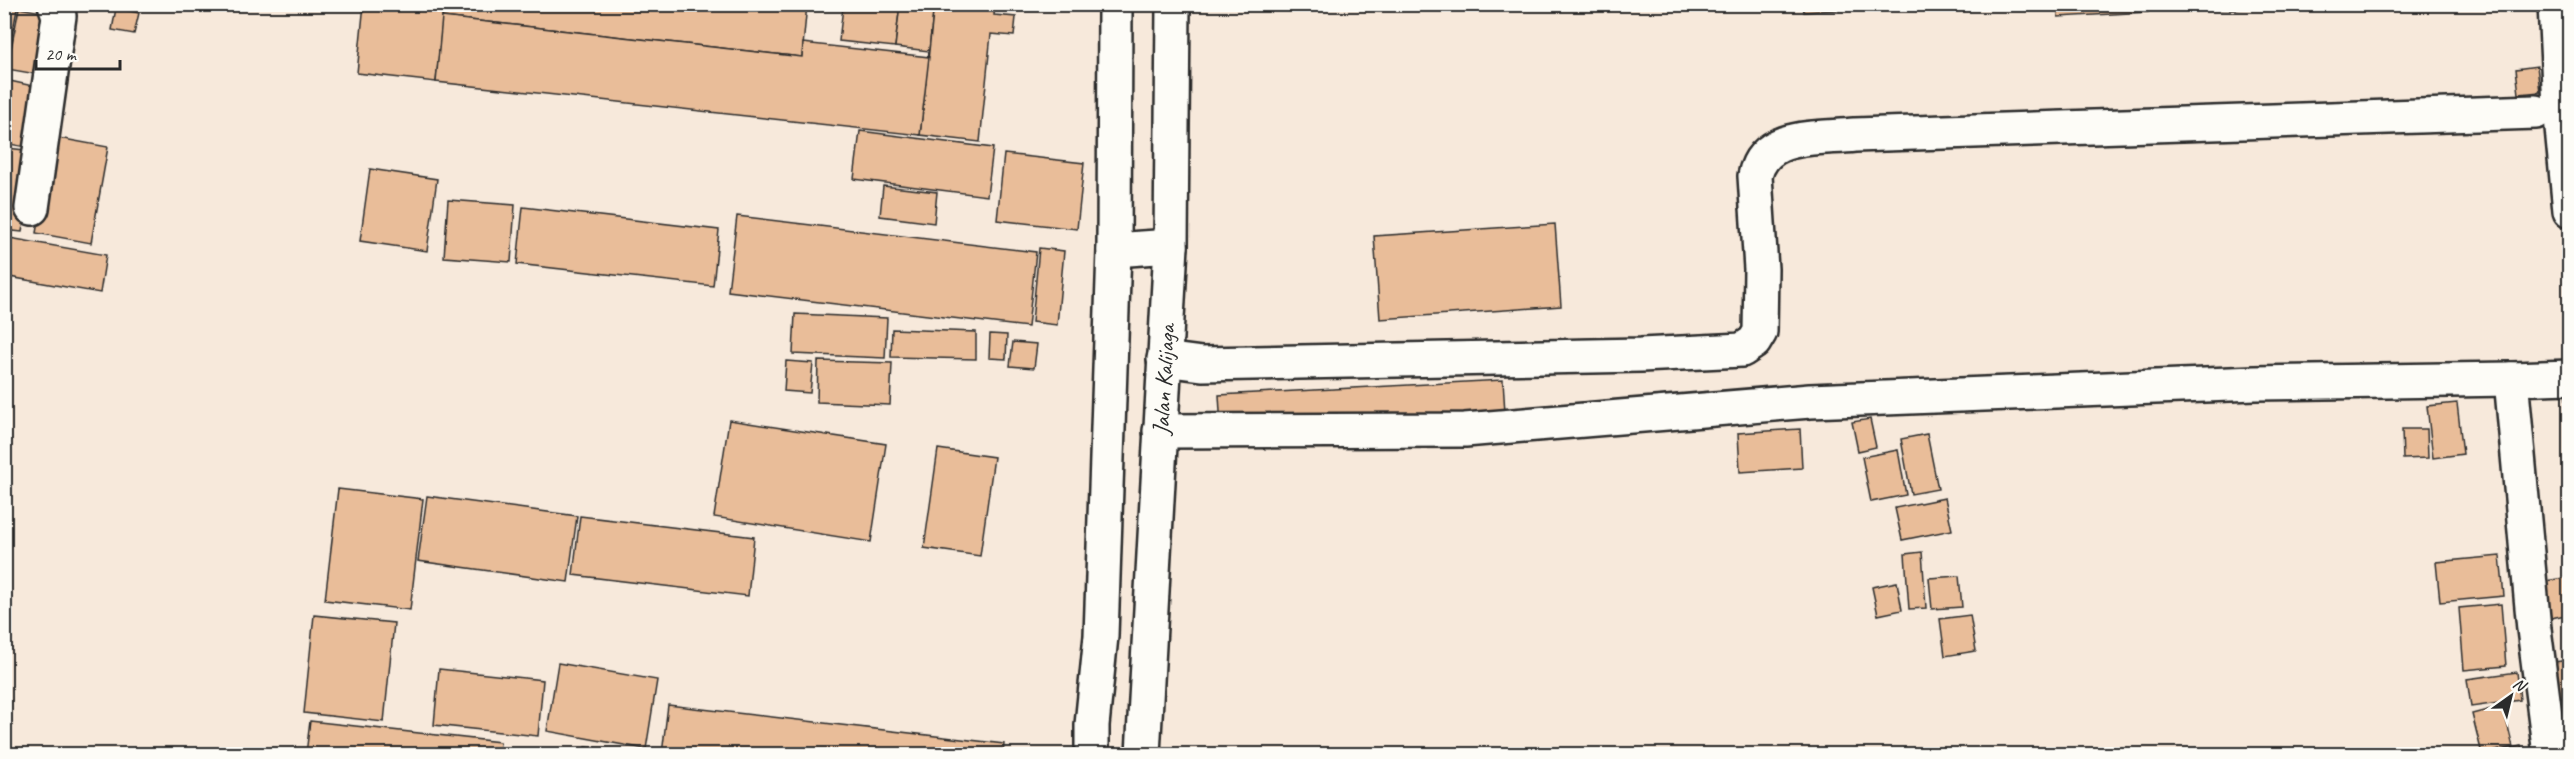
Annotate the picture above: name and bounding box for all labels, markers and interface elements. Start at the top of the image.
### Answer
scale bar [36,33,120,71]
text: 20 m [45,43,78,65]
street label: Jalan Kalijaga [1146,321,1182,436]
north arrow [2481,666,2541,726]
text: N [2509,673,2531,697]

